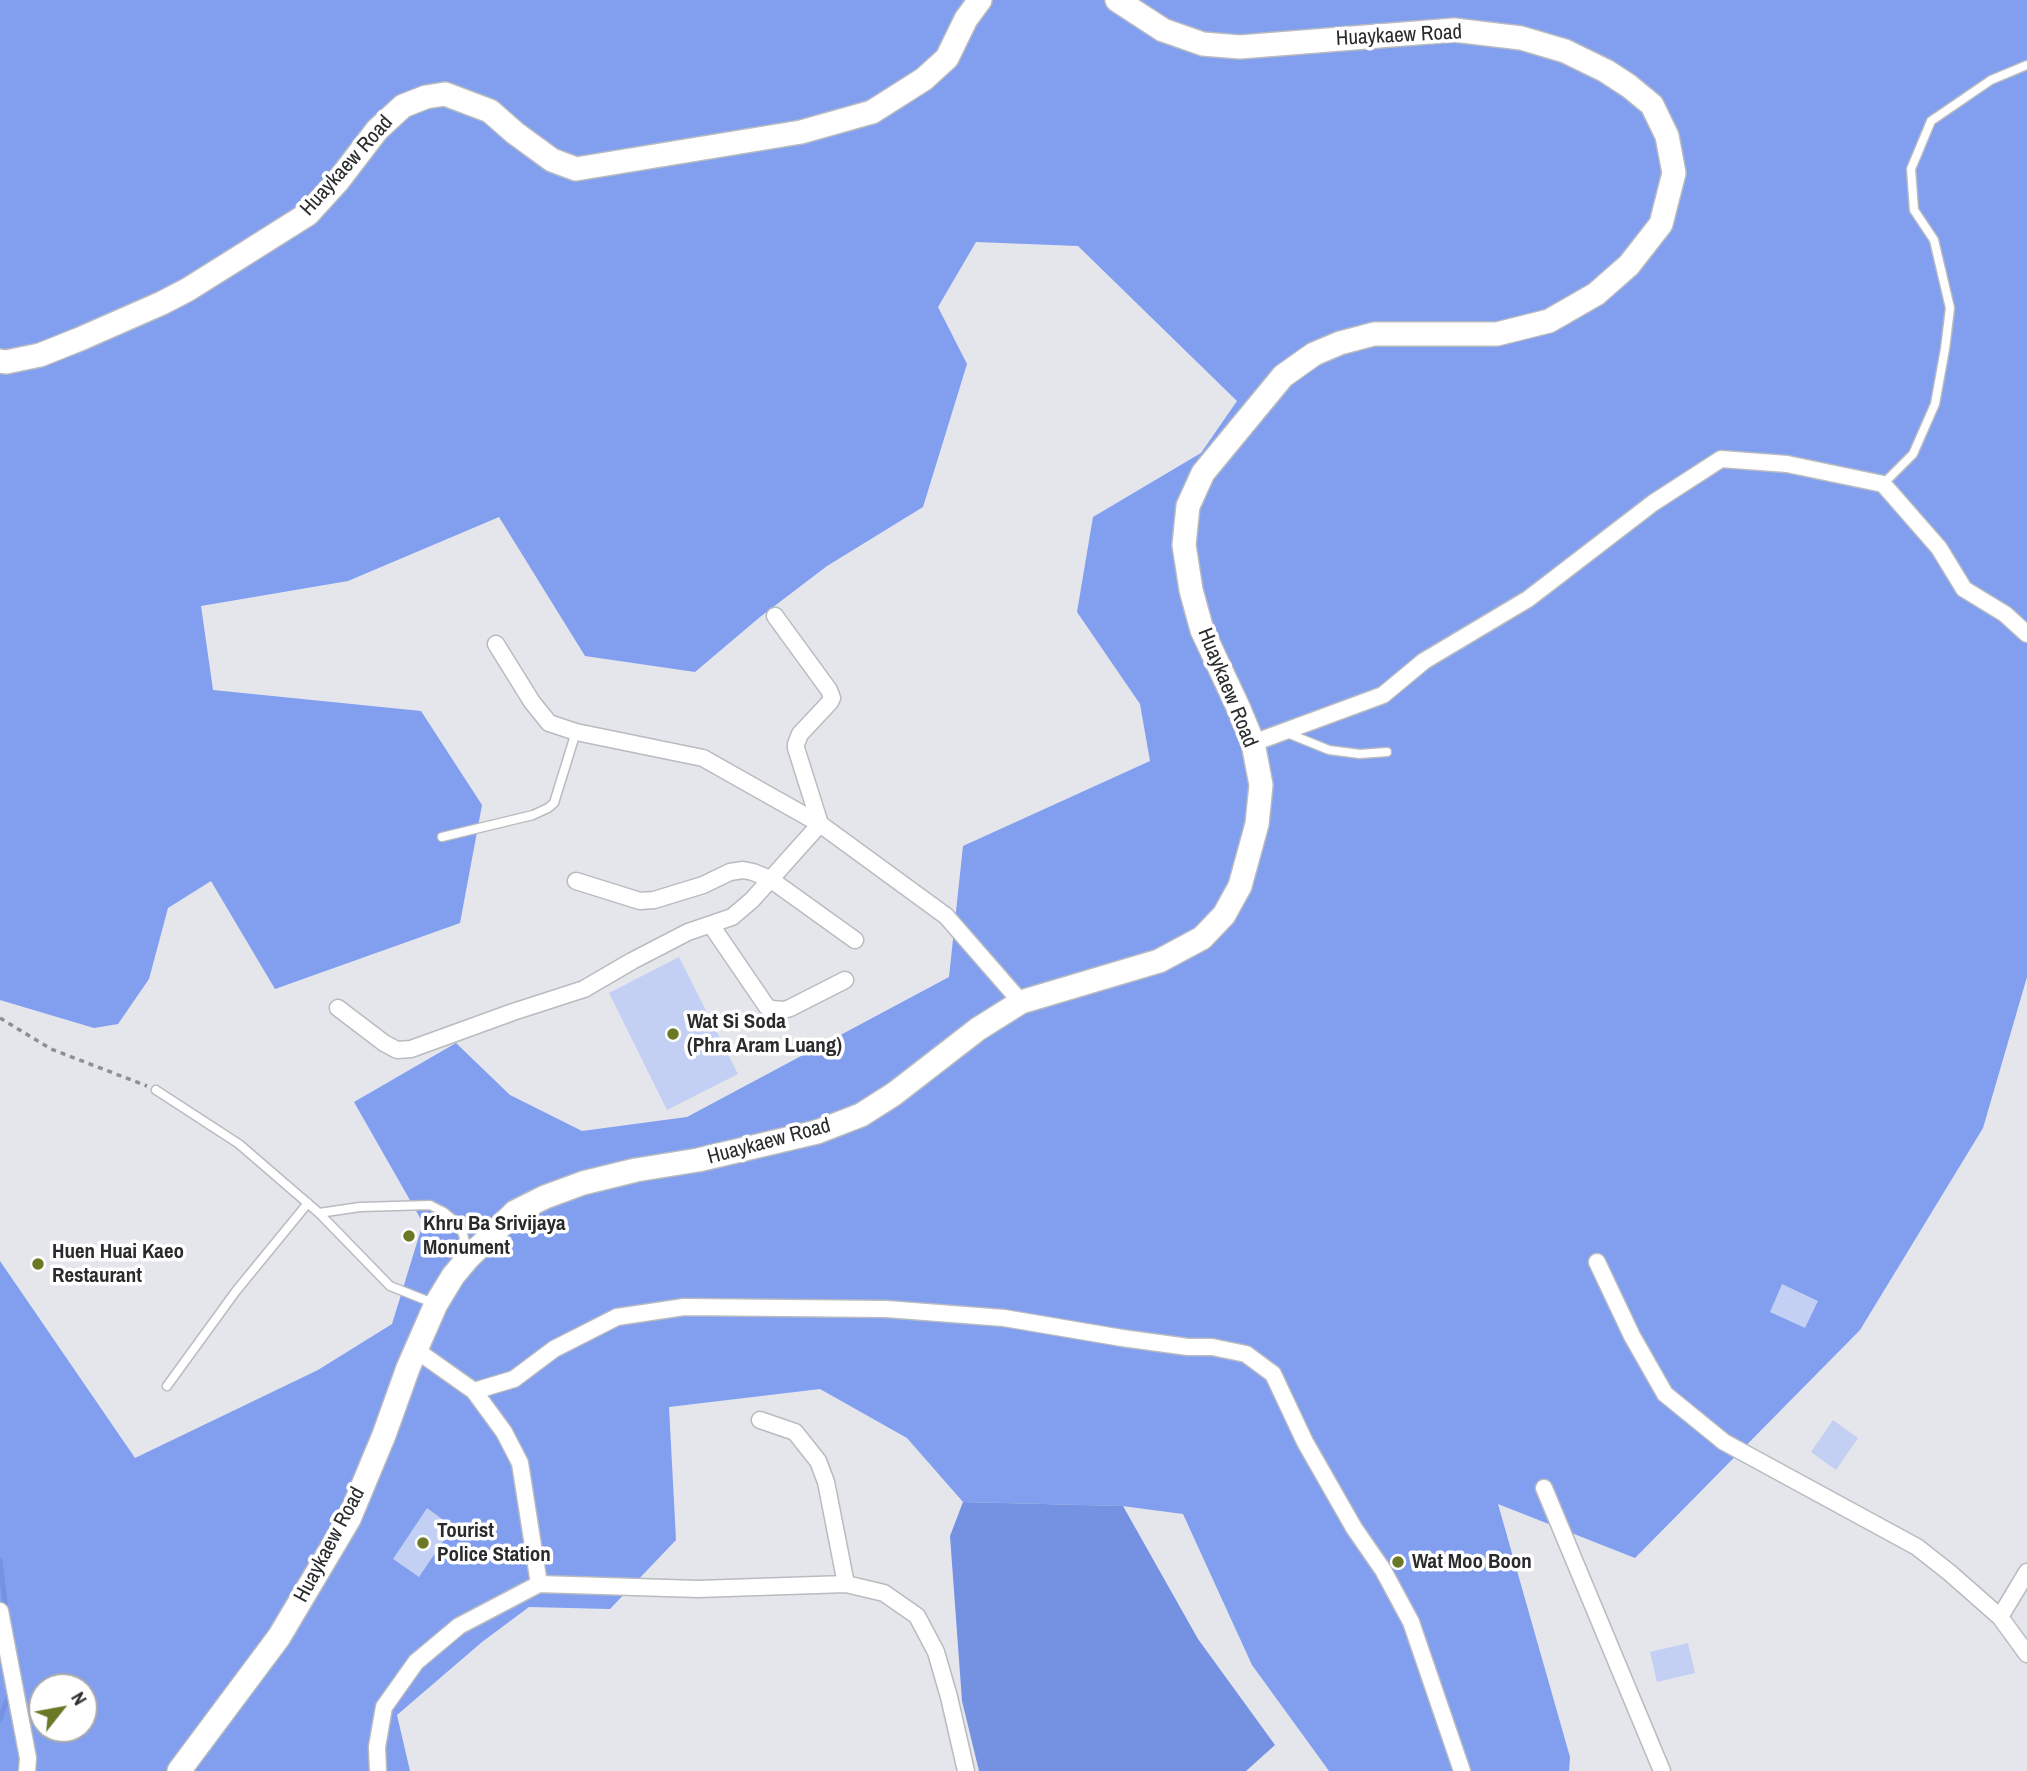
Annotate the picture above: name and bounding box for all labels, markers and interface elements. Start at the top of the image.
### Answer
street label: Huaykaew Road [1335,20,1463,52]
street label: Huaykaew Road [295,111,399,221]
street label: Huaykaew Road [1192,625,1262,751]
place label: Wat Si Soda (Phra Aram Luang) [687,1009,842,1059]
marker: Wat Si Soda (Phra Aram Luang) [665,1026,681,1042]
street label: Huaykaew Road [705,1113,833,1171]
place label: Khru Ba Srivijaya Monument [423,1211,566,1261]
marker: Khru Ba Srivijaya Monument [401,1228,417,1244]
place label: Huen Huai Kaeo Restaurant [52,1239,184,1289]
marker: Huen Huai Kaeo Restaurant [30,1256,46,1272]
street label: Huaykaew Road [289,1483,371,1607]
place label: Tourist Police Station [437,1518,551,1568]
marker: Tourist Police Station [415,1535,431,1551]
place label: Wat Moo Boon [1412,1549,1532,1575]
marker: Wat Moo Boon [1390,1554,1406,1570]
north arrow [28,1673,98,1743]
text: N [65,1687,93,1710]

